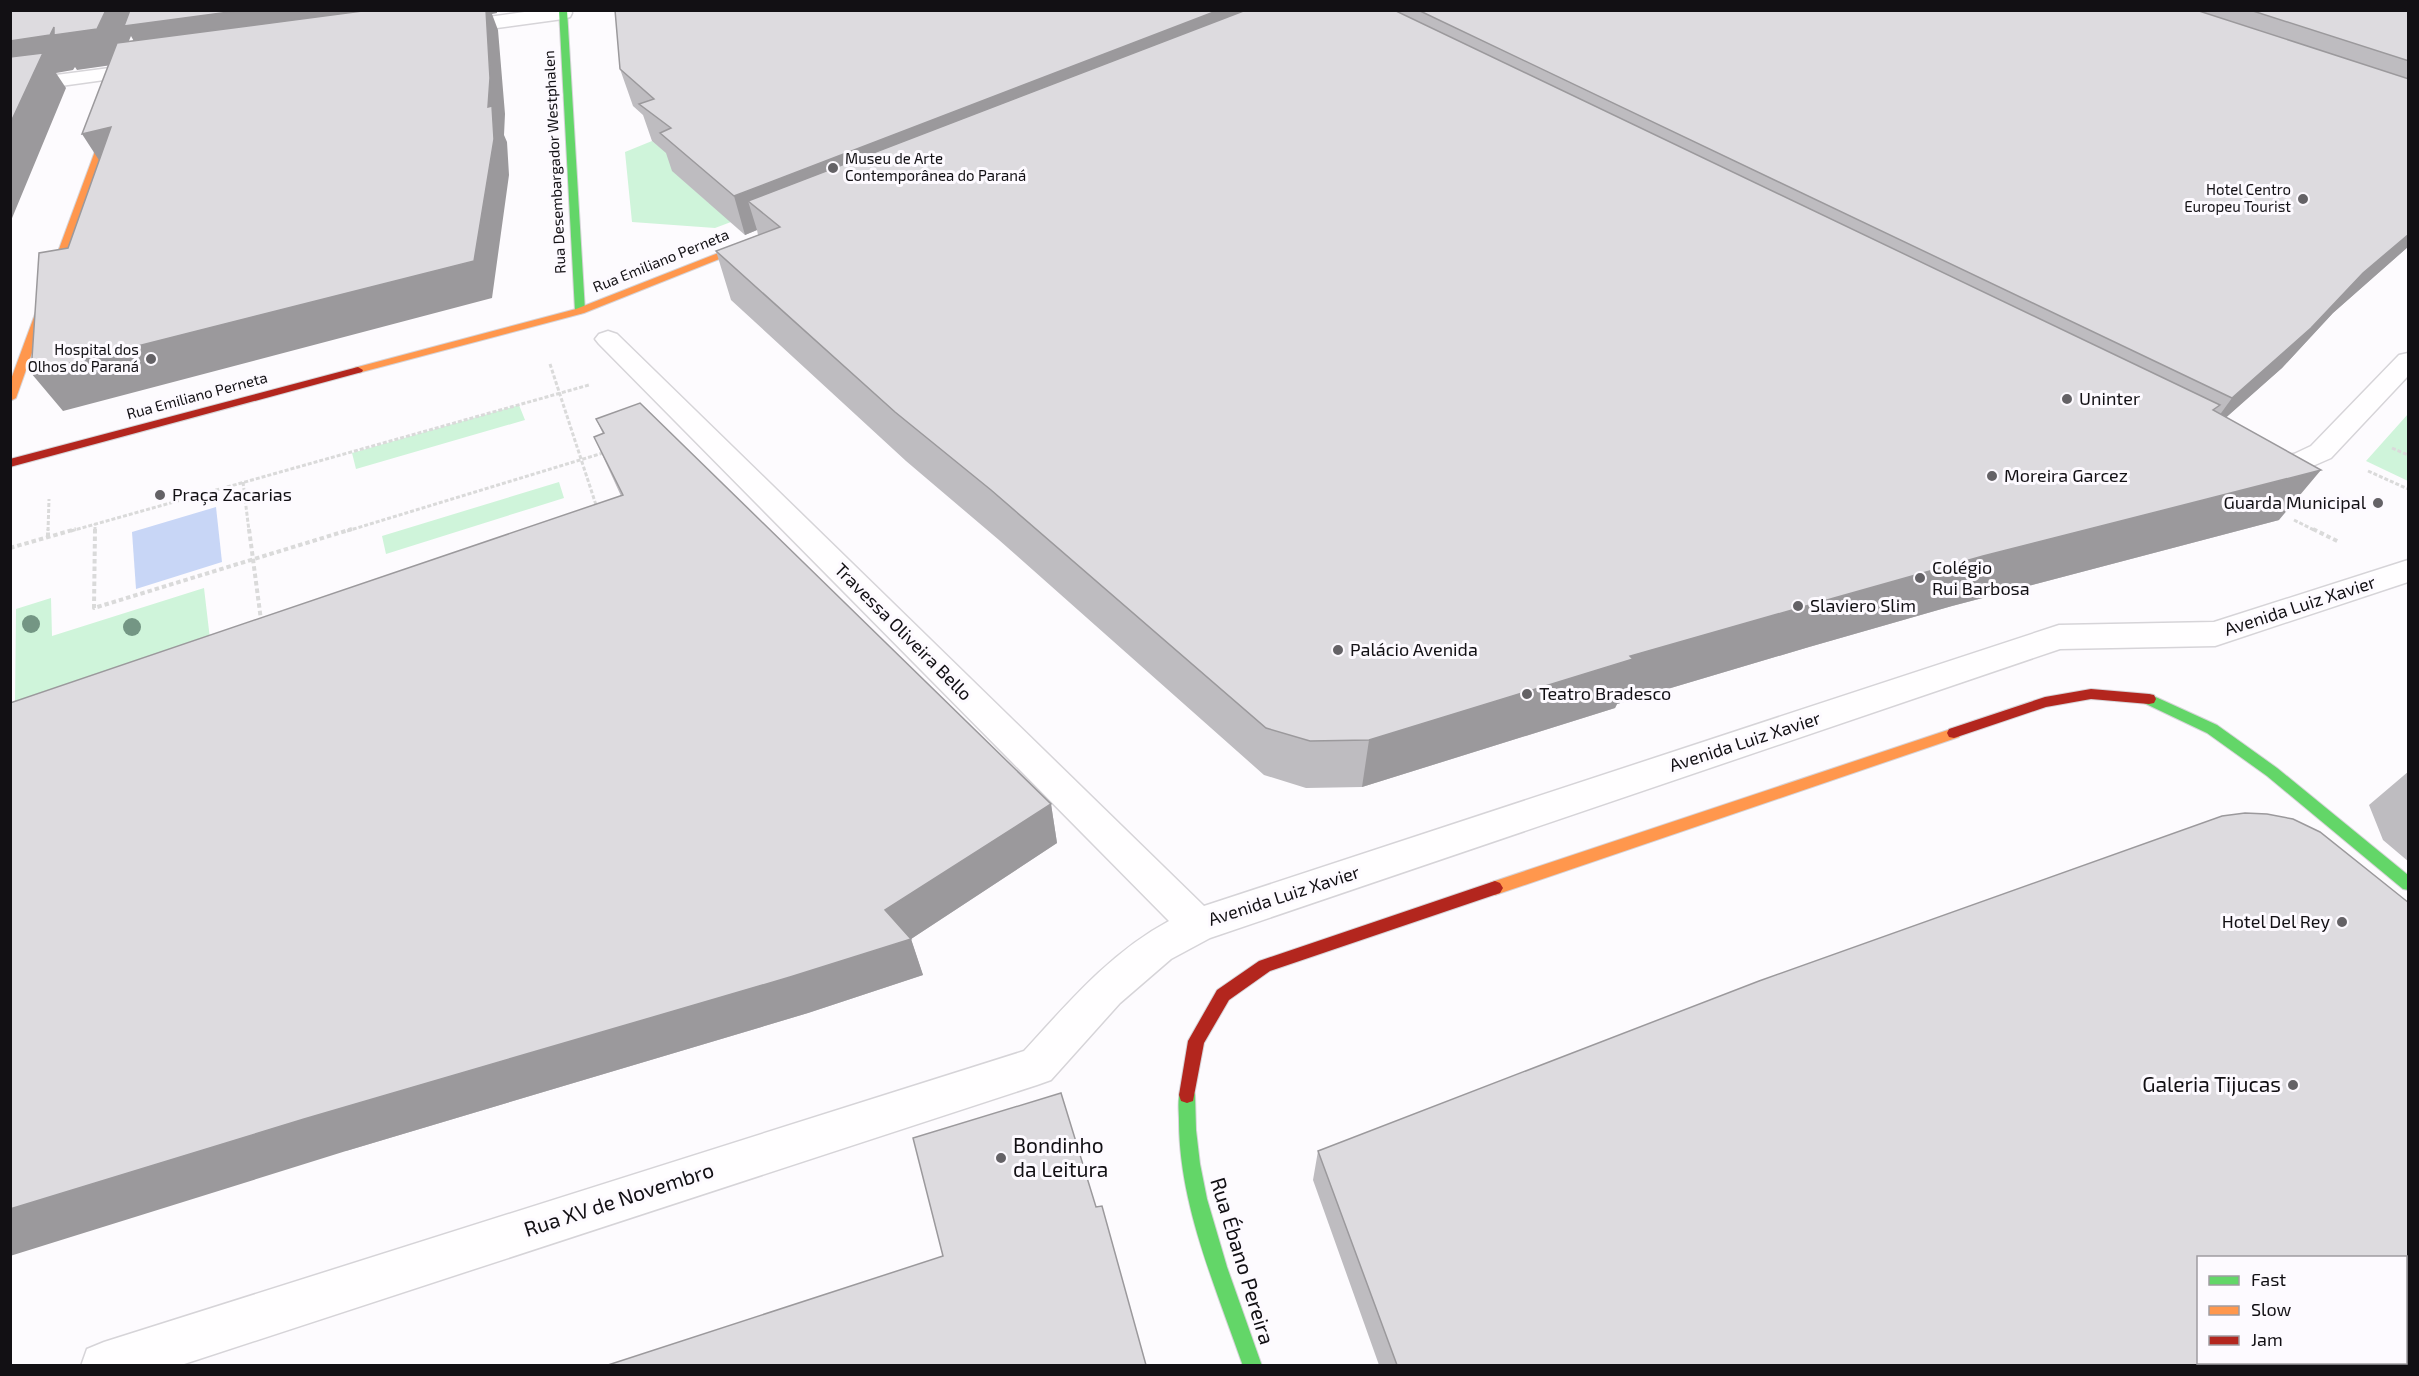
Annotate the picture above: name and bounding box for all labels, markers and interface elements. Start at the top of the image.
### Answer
street label: Rua Desembargador Westphalen [539,50,569,274]
place label: Museu de Arte Contemporânea do Paraná [845,149,1026,184]
marker: Museu de Arte Contemporânea do Paraná [826,161,840,175]
place label: Hotel Centro Europeu Tourist [2184,180,2291,215]
marker: Hotel Centro Europeu Tourist [2296,192,2310,206]
street label: Rua Emiliano Perneta [590,225,731,296]
place label: Hospital dos Olhos do Paraná [28,340,139,375]
marker: Hospital dos Olhos do Paraná [144,352,158,366]
street label: Rua Emiliano Perneta [124,368,269,423]
place label: Uninter [2079,387,2140,409]
marker: Uninter [2060,392,2074,406]
place label: Moreira Garcez [2004,464,2128,486]
marker: Moreira Garcez [1985,469,1999,483]
place label: Praça Zacarias [172,483,292,506]
marker: Praça Zacarias [153,488,167,502]
place label: Guarda Municipal [2223,491,2367,513]
marker: Guarda Municipal [2371,496,2385,510]
place label: Colégio Rui Barbosa [1932,556,2030,599]
street label: Travessa Oliveira Bello [830,558,977,705]
street label: Avenida Luiz Xavier [2221,570,2378,640]
marker: Colégio Rui Barbosa [1913,571,1927,585]
place label: Slaviero Slim [1810,594,1916,616]
marker: Slaviero Slim [1791,599,1805,613]
place label: Palácio Avenida [1350,638,1478,660]
marker: Palácio Avenida [1331,643,1345,657]
place label: Teatro Bradesco [1539,682,1671,704]
marker: Teatro Bradesco [1520,687,1534,701]
street label: Avenida Luiz Xavier [1666,706,1823,776]
street label: Avenida Luiz Xavier [1205,860,1362,930]
place label: Hotel Del Rey [2222,910,2330,932]
marker: Hotel Del Rey [2335,915,2349,929]
place label: Galeria Tijucas [2142,1071,2281,1097]
marker: Galeria Tijucas [2286,1078,2300,1092]
place label: Bondinho da Leitura [1013,1132,1108,1181]
marker: Bondinho da Leitura [994,1151,1008,1165]
street label: Rua XV de Novembro [520,1156,717,1241]
street label: Rua Ébano Pereira [1206,1174,1281,1347]
legend [2197,1256,2407,1364]
text: Fast [2251,1268,2286,1290]
text: Slow [2251,1298,2292,1320]
text: Jam [2251,1328,2283,1350]

